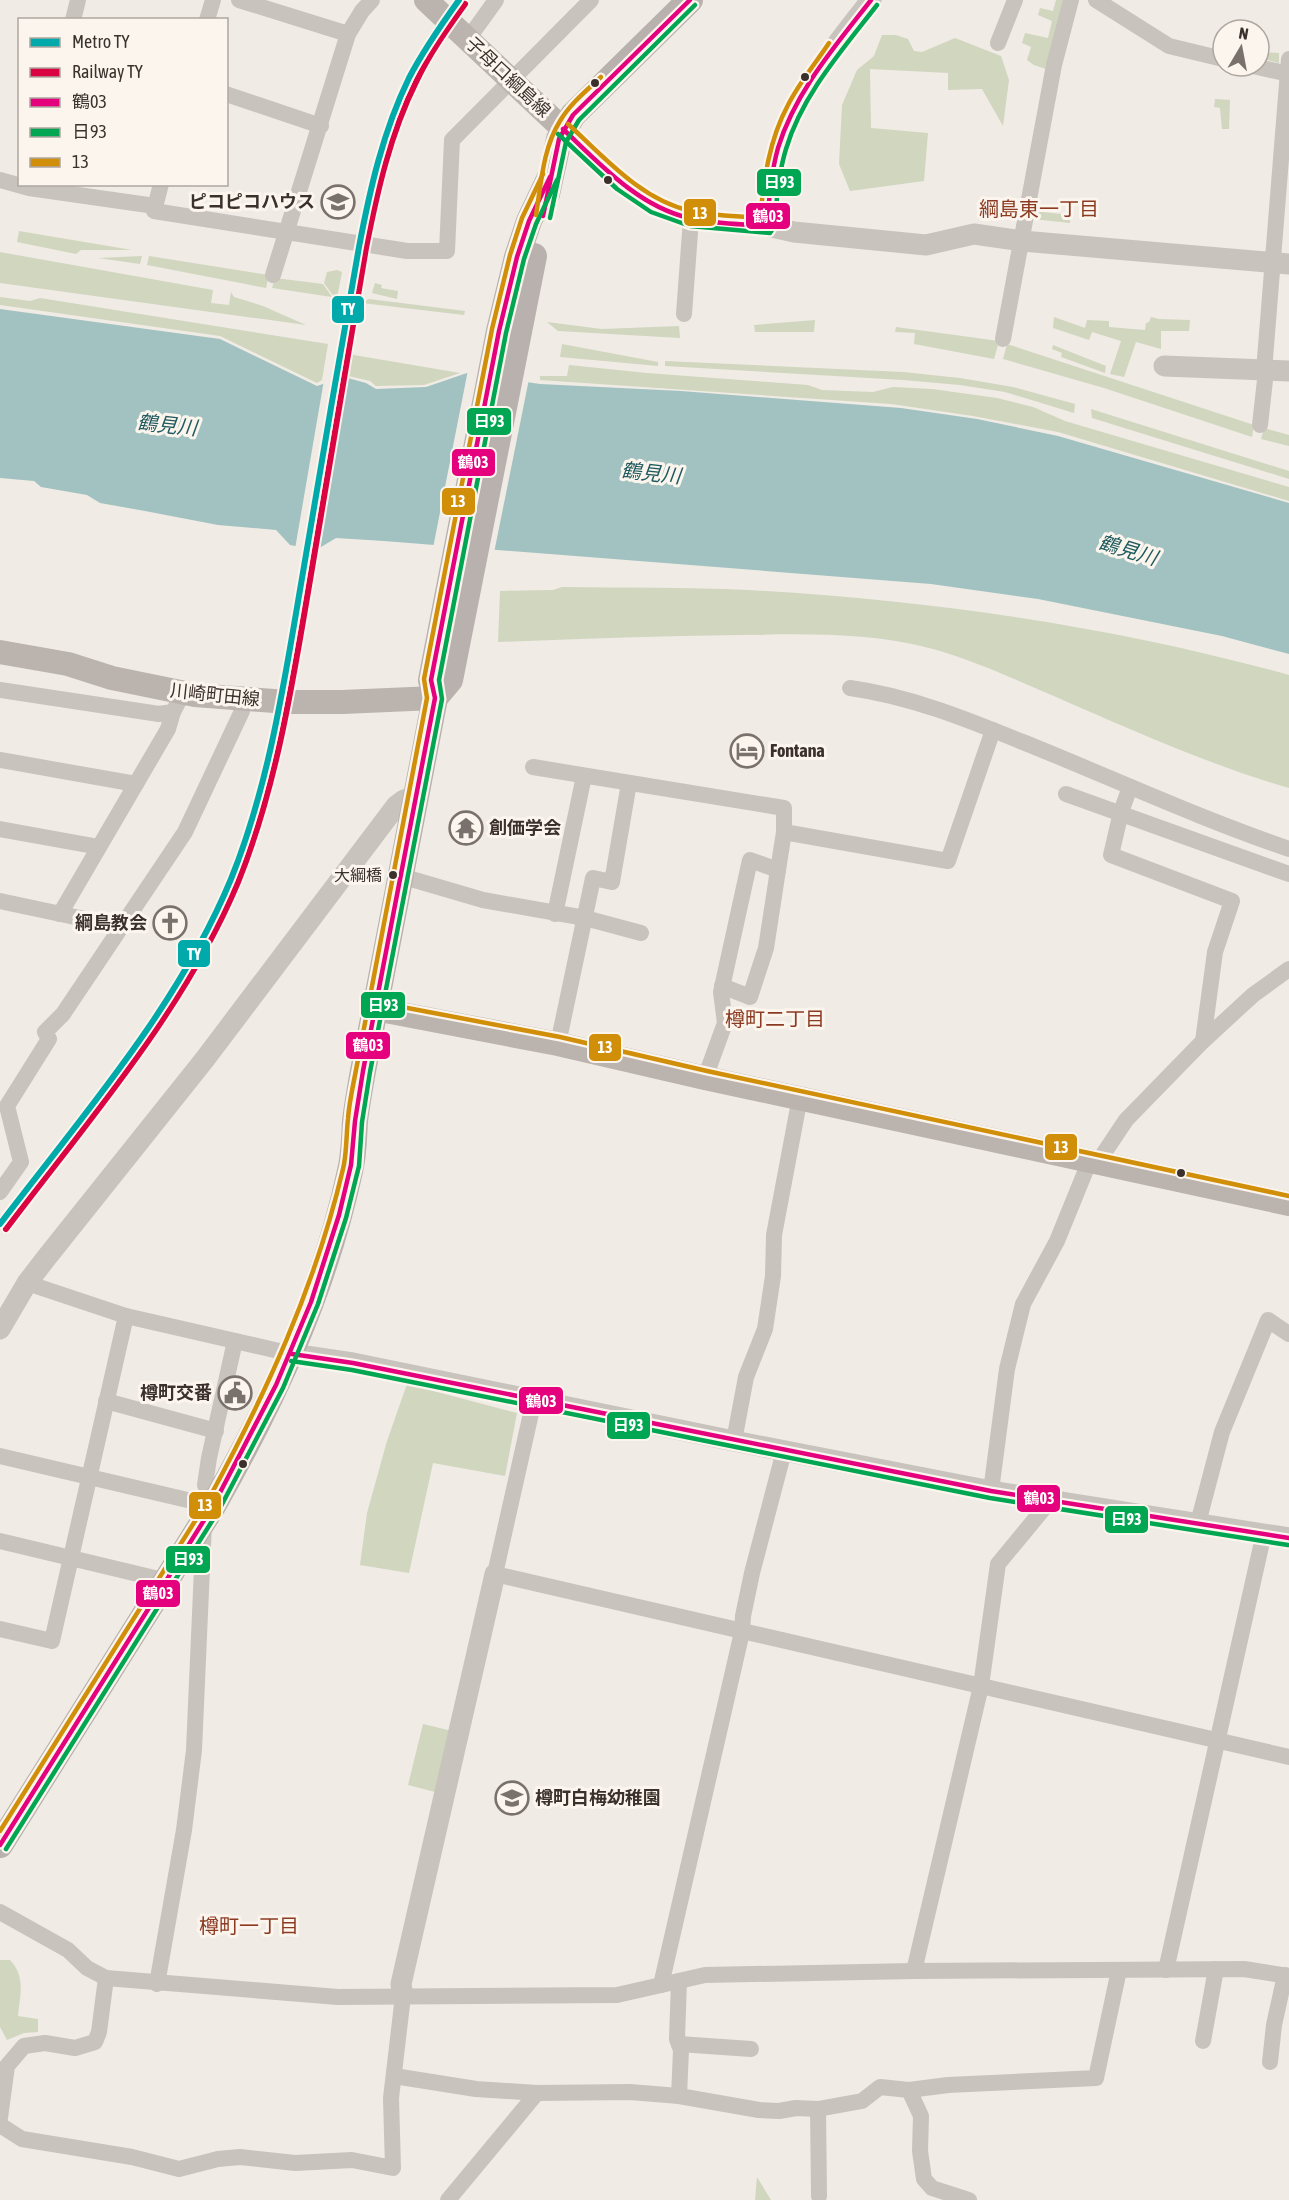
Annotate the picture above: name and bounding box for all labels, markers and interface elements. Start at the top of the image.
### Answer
legend [18,18,228,186]
north arrow [1211,18,1271,78]
text: N [1237,24,1250,43]
text: Metro TY [72,31,130,52]
street label: 子母口綱島線 [462,32,555,121]
text: Railway TY [72,61,143,82]
unlabelled marker [799,71,811,83]
unlabelled marker [589,77,601,89]
text: 鶴03 [72,91,107,112]
text: 日93 [72,121,107,142]
text: 13 [72,151,89,172]
line badge: 日93 [756,168,802,197]
text: 日93 [763,173,795,191]
unlabelled marker [602,174,614,186]
school or university icon: ピコピコハウス [320,184,356,220]
place label: ピコピコハウス [189,191,315,212]
district label: 綱島東一丁目 [979,197,1099,220]
line badge: 13 [683,198,717,227]
line badge: 鶴03 [745,202,791,230]
text: 13 [692,204,708,222]
text: 鶴03 [752,207,784,225]
line badge: TY [331,295,365,324]
text: TY [341,300,356,318]
line badge: 日93 [466,407,512,436]
water label: 鶴見川 [136,410,200,439]
text: 日93 [473,412,505,430]
line badge: 鶴03 [451,448,496,477]
text: 鶴03 [457,453,489,471]
water label: 鶴見川 [620,458,684,487]
line badge: 13 [441,487,476,516]
text: 13 [450,492,466,510]
water label: 鶴見川 [1096,530,1162,570]
street label: 川崎町田線 [169,679,261,710]
hotel icon: Fontana [729,733,765,769]
place label: Fontana [770,740,825,761]
temple icon: 創価学会 [448,810,484,846]
place label: 創価学会 [489,817,561,838]
place label: 大綱橋 [334,866,382,884]
marker: 大綱橋 [387,869,399,881]
church icon: 綱島教会 [152,905,188,941]
place label: 綱島教会 [75,912,147,933]
line badge: TY [177,939,211,968]
text: TY [187,945,202,963]
line badge: 日93 [360,991,406,1019]
text: 日93 [367,996,399,1014]
district label: 樽町二丁目 [725,1007,825,1030]
line badge: 鶴03 [345,1031,391,1060]
line badge: 13 [588,1033,622,1062]
text: 鶴03 [352,1036,384,1054]
text: 13 [597,1038,613,1056]
line badge: 13 [1044,1133,1078,1161]
text: 13 [1053,1138,1069,1156]
unlabelled marker [1175,1167,1187,1179]
public building icon: 樽町交番 [217,1375,253,1411]
place label: 樽町交番 [140,1382,212,1403]
line badge: 鶴03 [518,1386,564,1415]
text: 鶴03 [525,1392,557,1410]
line badge: 日93 [606,1411,651,1440]
text: 日93 [612,1416,644,1434]
unlabelled marker [237,1458,249,1470]
line badge: 鶴03 [1016,1484,1061,1513]
text: 鶴03 [1023,1489,1055,1507]
line badge: 13 [188,1491,222,1520]
text: 13 [197,1496,213,1514]
line badge: 日93 [1104,1505,1149,1534]
text: 日93 [1110,1510,1142,1528]
line badge: 日93 [165,1545,211,1574]
text: 日93 [172,1550,204,1568]
line badge: 鶴03 [135,1579,181,1608]
text: 鶴03 [142,1584,174,1602]
school or university icon: 樽町白梅幼稚園 [494,1780,530,1816]
place label: 樽町白梅幼稚園 [535,1787,661,1808]
district label: 樽町一丁目 [199,1914,299,1937]

